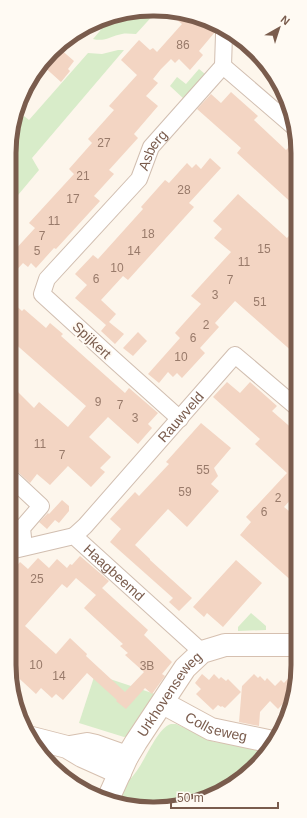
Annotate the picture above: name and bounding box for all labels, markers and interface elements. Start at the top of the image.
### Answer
north arrow [259,8,299,48]
text: N [278,13,292,27]
house number: 86 [176,38,190,52]
street label: Asberg [135,127,170,173]
house number: 27 [97,136,111,150]
house number: 21 [76,169,90,183]
house number: 28 [177,183,191,197]
house number: 17 [66,192,80,206]
house number: 11 [48,214,61,228]
house number: 18 [141,227,155,241]
house number: 7 [39,229,46,243]
house number: 15 [257,242,271,256]
house number: 5 [34,244,41,258]
house number: 14 [127,244,141,258]
house number: 11 [238,255,251,269]
house number: 10 [110,261,124,275]
house number: 6 [93,272,100,286]
house number: 7 [227,273,234,287]
house number: 3 [212,288,219,302]
house number: 51 [253,295,267,309]
street label: Spijkert [69,318,115,362]
house number: 2 [203,318,210,332]
house number: 6 [190,331,197,345]
house number: 10 [174,350,188,364]
street label: Rauwveld [154,388,207,445]
house number: 9 [95,395,102,409]
house number: 7 [117,398,124,412]
house number: 3 [132,411,139,425]
house number: 11 [34,437,47,451]
house number: 7 [59,448,66,462]
house number: 55 [196,463,210,477]
house number: 59 [178,485,192,499]
house number: 2 [275,491,282,505]
house number: 6 [261,505,268,519]
street label: Haagbeemd [81,541,148,604]
house number: 25 [30,572,44,586]
street label: Urkhovenseweg [134,649,205,740]
house number: 10 [29,658,43,672]
house number: 3B [140,659,154,673]
house number: 14 [52,669,66,683]
street label: Collseweg [183,709,249,744]
scale bar [171,784,278,810]
text: 50 m [177,791,204,805]

